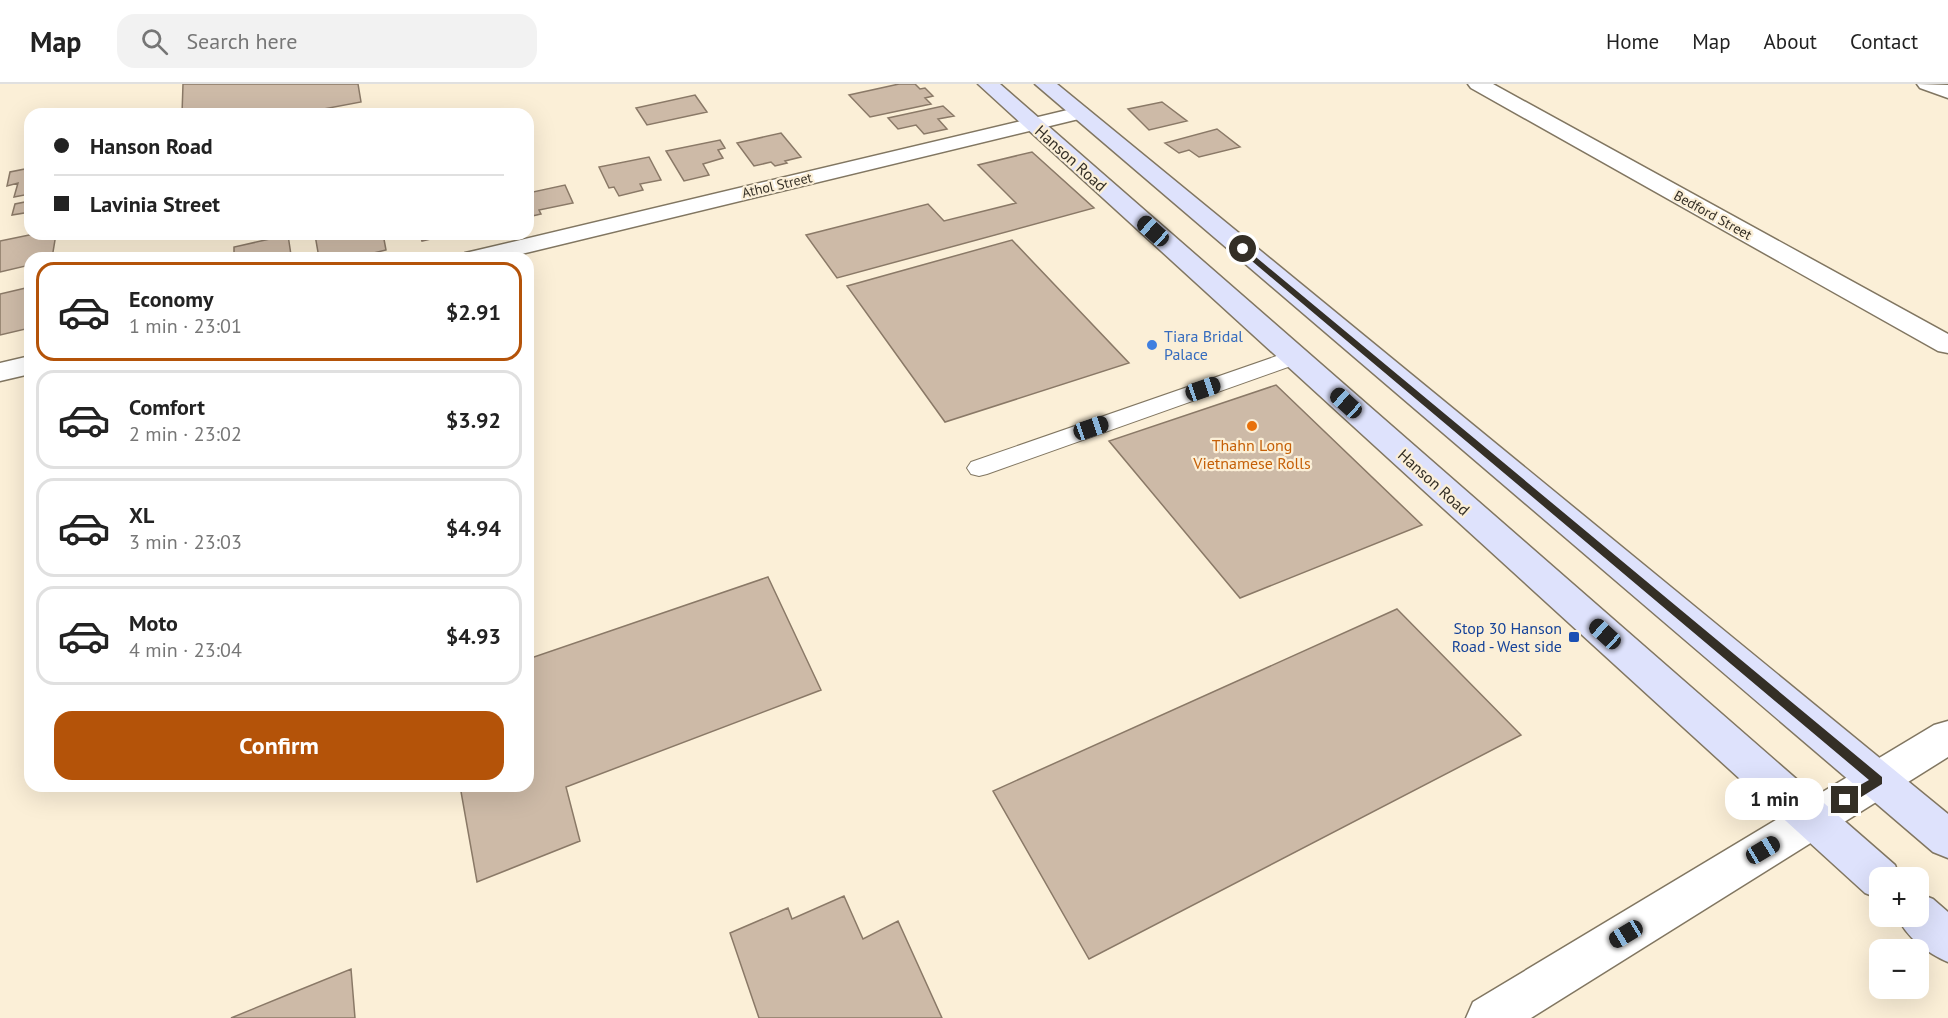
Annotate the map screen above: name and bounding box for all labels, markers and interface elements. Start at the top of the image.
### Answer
search box [117,14,537,68]
text: Map [30,23,81,60]
icon: search [138,25,171,58]
text: Search here [186,27,297,55]
text: Home [1606,28,1659,55]
text: Map [1692,28,1731,55]
text: About [1764,28,1817,55]
text: Contact [1850,28,1918,55]
street label: Hanson Road [1031,121,1111,195]
text: Hanson Road [90,132,213,160]
street label: Athol Street [740,168,814,202]
street label: Bedford Street [1671,186,1755,244]
text: Lavinia Street [90,190,220,218]
car [1134,212,1172,250]
route start [1229,235,1256,262]
icon: car [57,285,111,339]
text: Economy [129,285,213,313]
text: $2.91 [446,298,501,326]
text: 1 min · 23:01 [129,313,242,339]
place label: Tiara Bridal Palace [1164,326,1243,364]
marker: Tiara Bridal Palace [1145,338,1159,352]
car [1183,375,1223,403]
car [1327,384,1365,422]
icon: car [57,393,111,447]
text: Comfort [129,393,205,421]
text: $3.92 [446,406,501,434]
car [1071,414,1111,442]
marker: Thahn Long Vietnamese Rolls [1245,419,1259,433]
text: 2 min · 23:02 [129,421,242,447]
place label: Thahn Long Vietnamese Rolls [1192,435,1311,473]
street label: Hanson Road [1394,445,1474,519]
icon: car [57,501,111,555]
text: XL [129,501,154,529]
text: $4.94 [446,514,501,542]
text: 3 min · 23:03 [129,529,242,555]
icon: car [57,609,111,663]
text: Moto [129,609,178,637]
car [1586,615,1624,653]
place label: Stop 30 Hanson Road - West side [1452,618,1562,656]
text: $4.93 [446,622,501,650]
marker: Stop 30 Hanson Road - West side [1567,630,1581,644]
text: 4 min · 23:04 [129,637,242,663]
button: Confirm [54,711,504,780]
callout: 1 min [1725,779,1824,821]
text: 1 min [1750,786,1799,812]
route end [1831,786,1858,813]
car [1743,833,1783,867]
map controls [1869,867,1929,999]
button: + [1869,867,1929,927]
car [1606,917,1646,951]
button: − [1869,939,1929,999]

